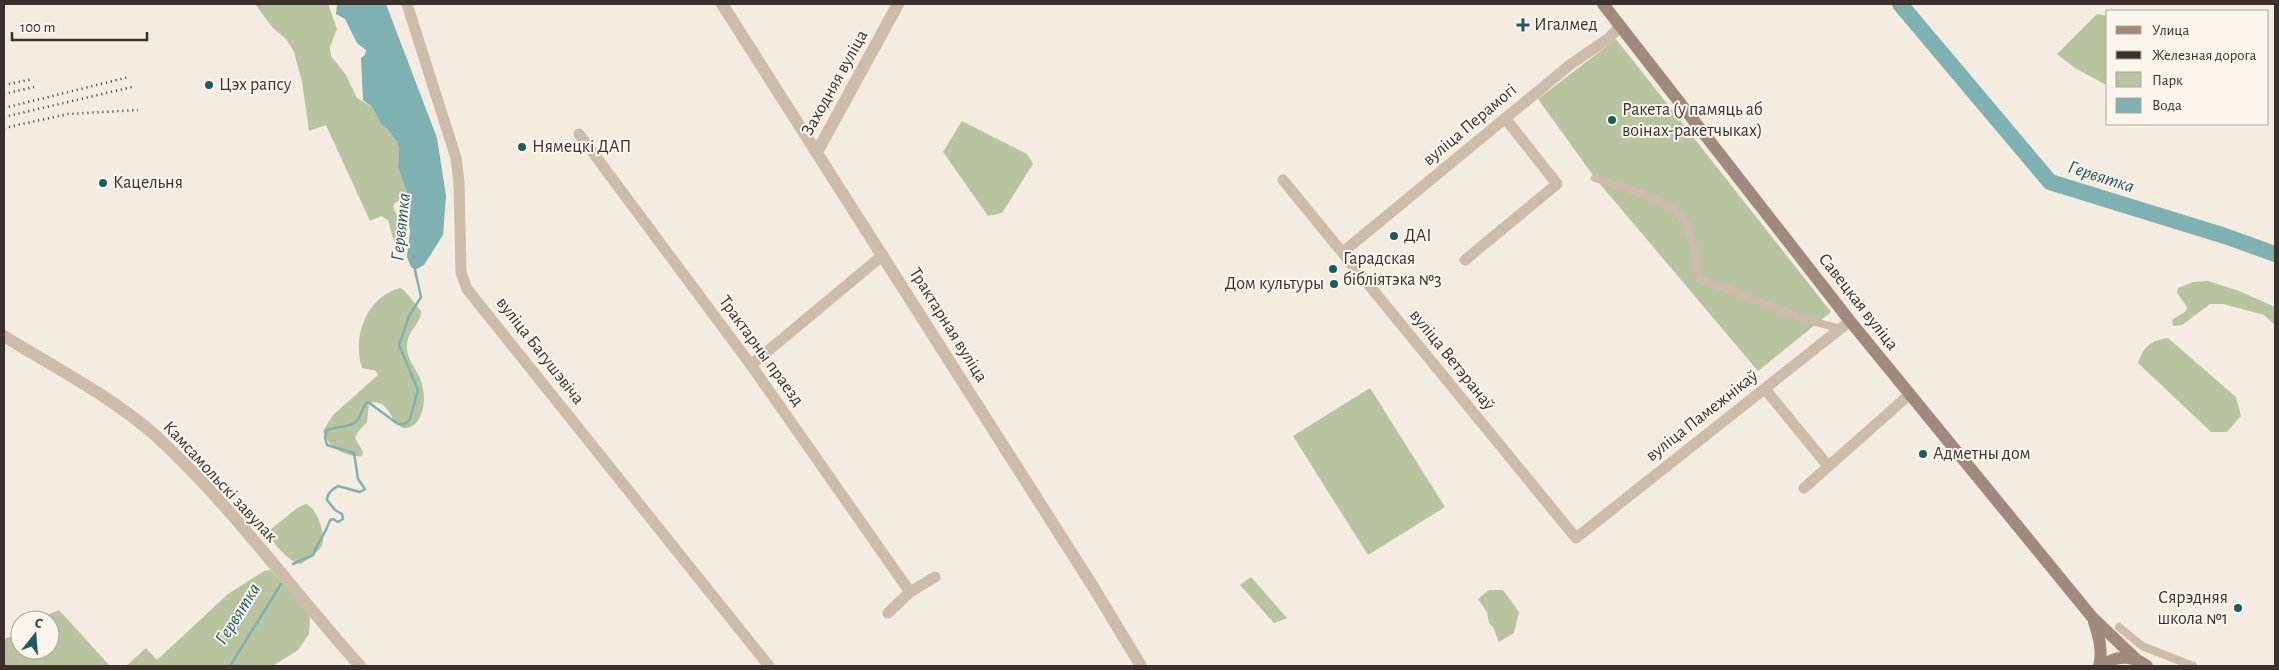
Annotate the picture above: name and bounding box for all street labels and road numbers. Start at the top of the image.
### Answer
street label: Заходняя вуліца [799,27,871,139]
street label: вуліца Перамогі [1420,81,1520,169]
street label: Савецкая вуліца [1815,250,1901,354]
street label: Трактарная вуліца [906,264,990,386]
street label: Трактарны праезд [715,293,807,409]
street label: вуліца Багушэвіча [493,294,587,408]
street label: вуліца Ветэранаў [1406,306,1498,414]
street label: вуліца Памежнікаў [1643,367,1762,465]
street label: Камсамольскі завулак [159,418,281,547]

